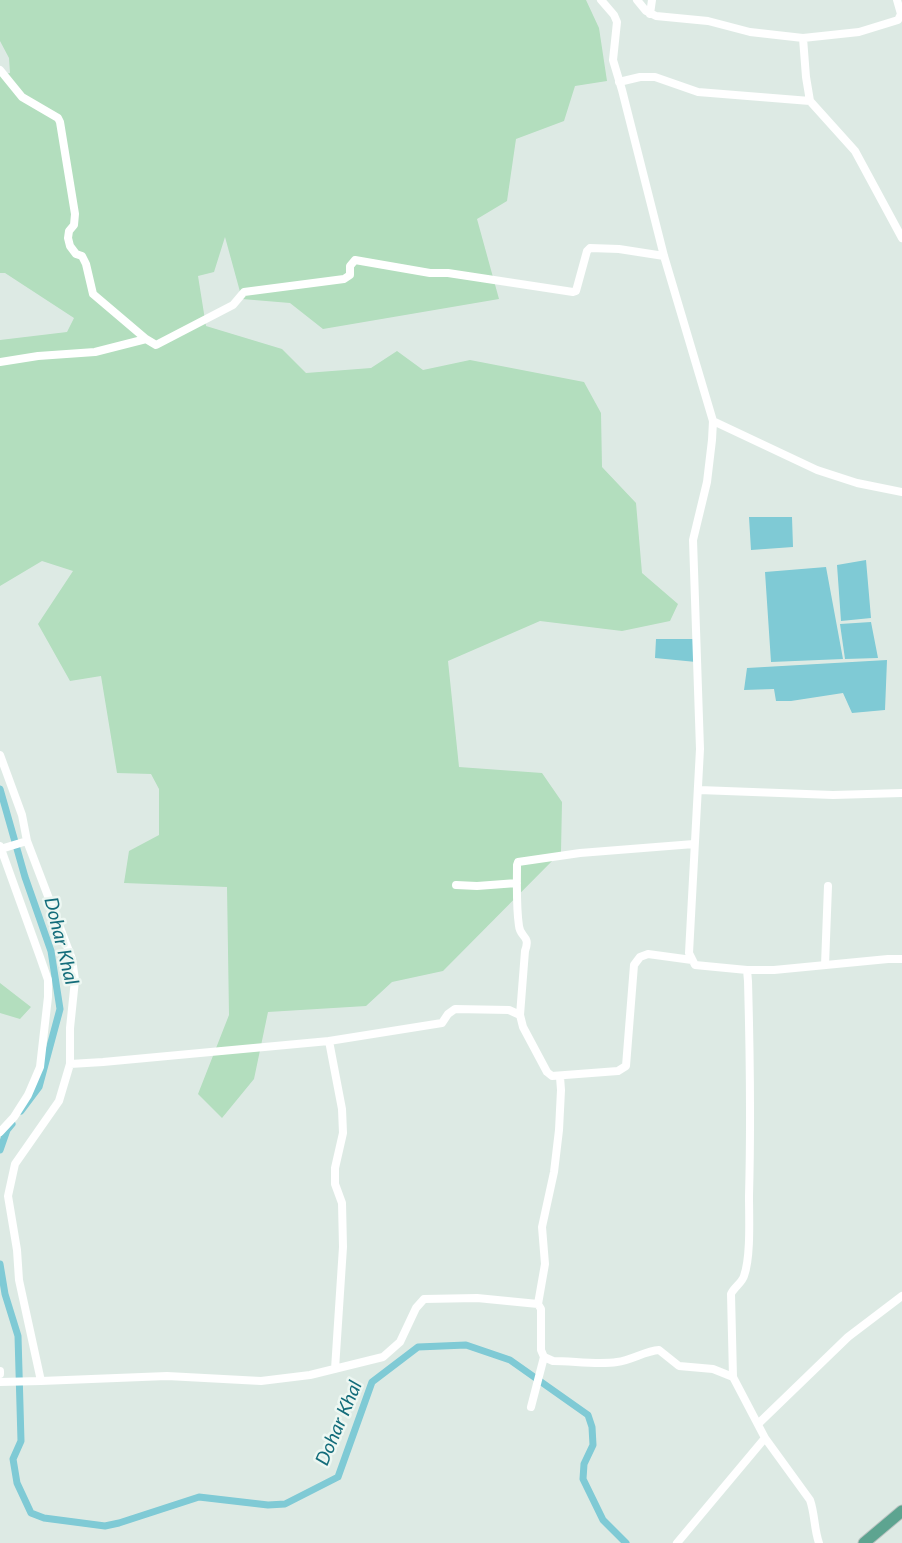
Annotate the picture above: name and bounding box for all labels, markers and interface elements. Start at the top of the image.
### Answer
water label: Dohar Khal [39,895,83,987]
water label: Dohar Khal [311,1377,367,1469]

